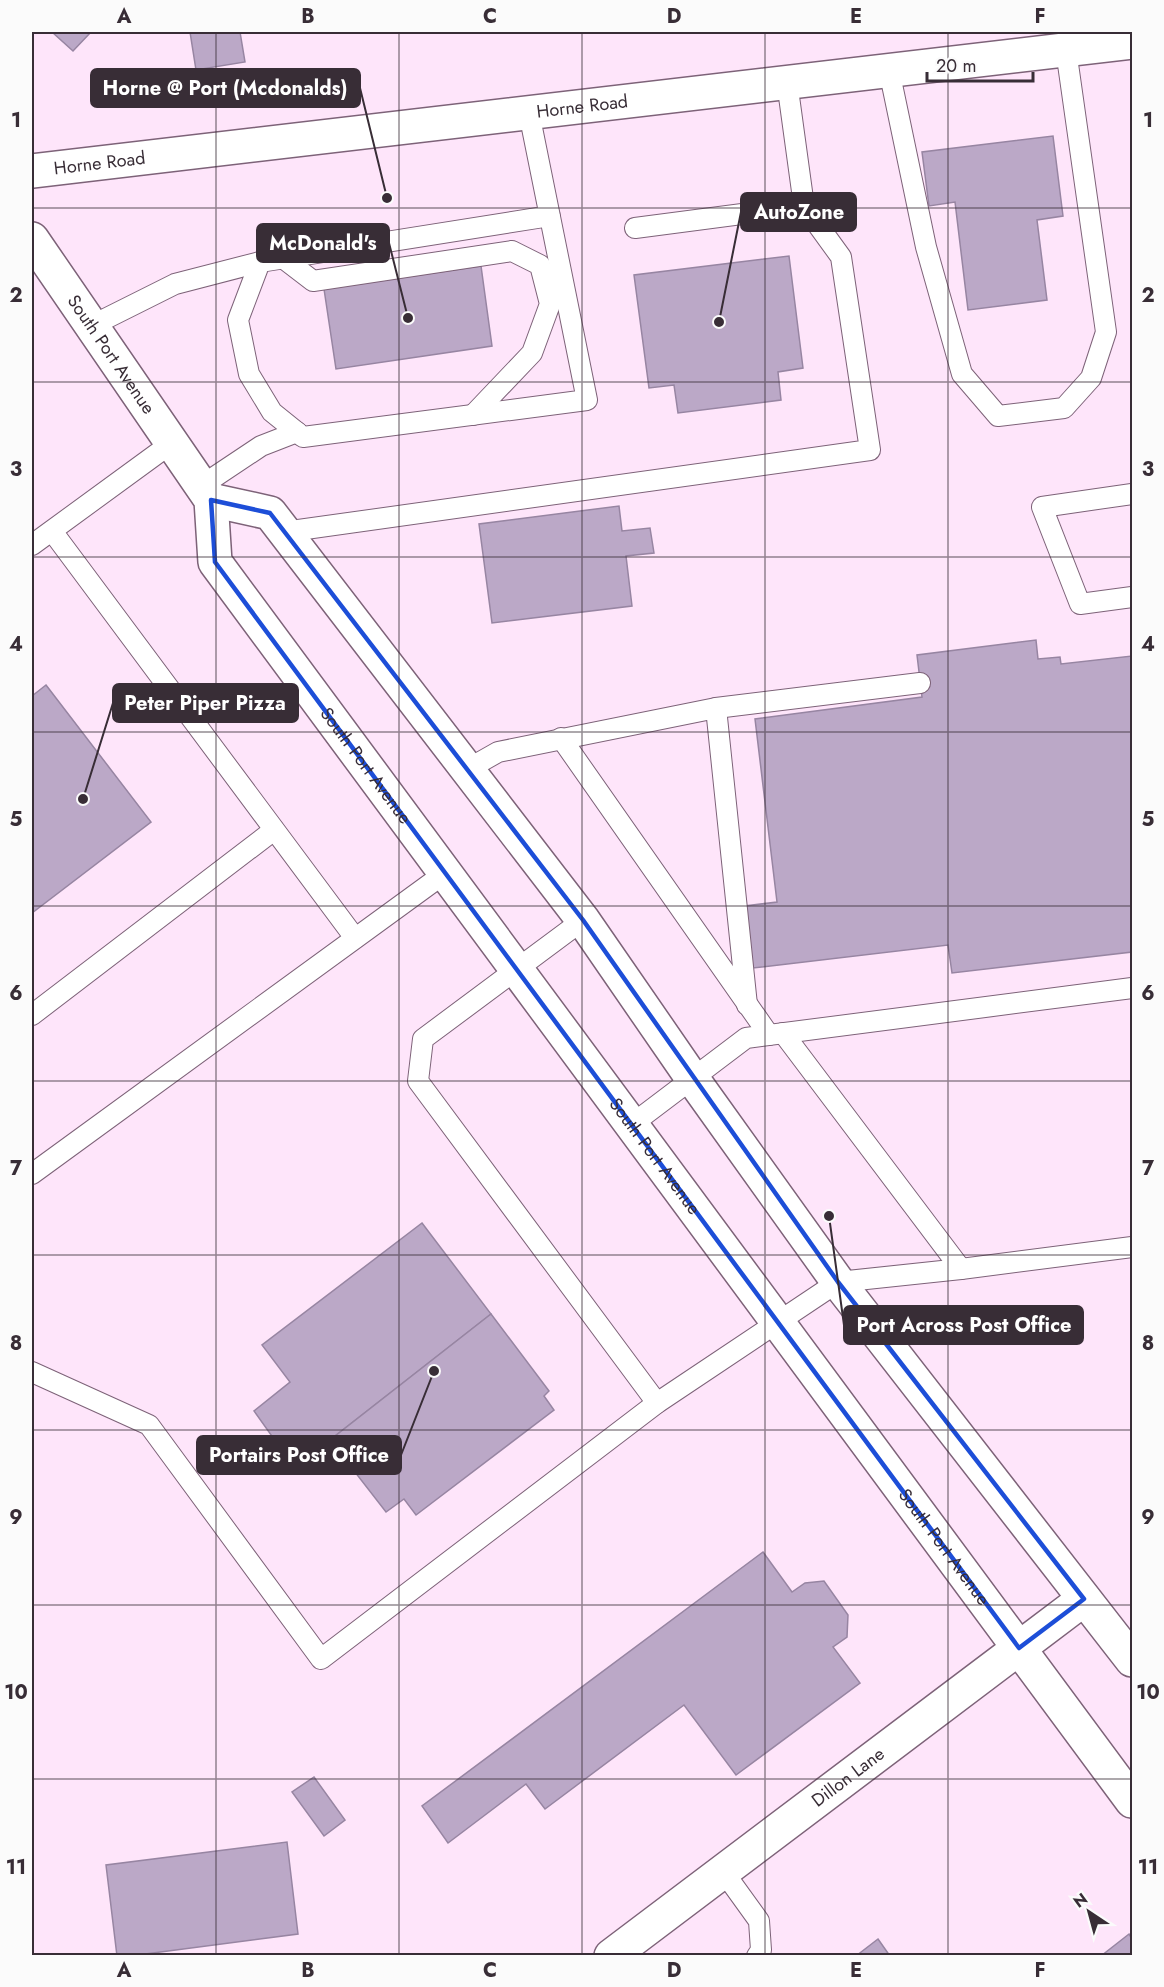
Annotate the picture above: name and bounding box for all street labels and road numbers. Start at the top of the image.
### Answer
street label: Horne Road [535,88,629,125]
street label: Horne Road [52,145,147,181]
street label: South Port Avenue [61,290,161,419]
street label: South Port Avenue [314,702,418,829]
street label: South Port Avenue [603,1093,707,1220]
street label: South Port Avenue [892,1483,996,1611]
street label: Dillon Lane [806,1741,890,1813]

